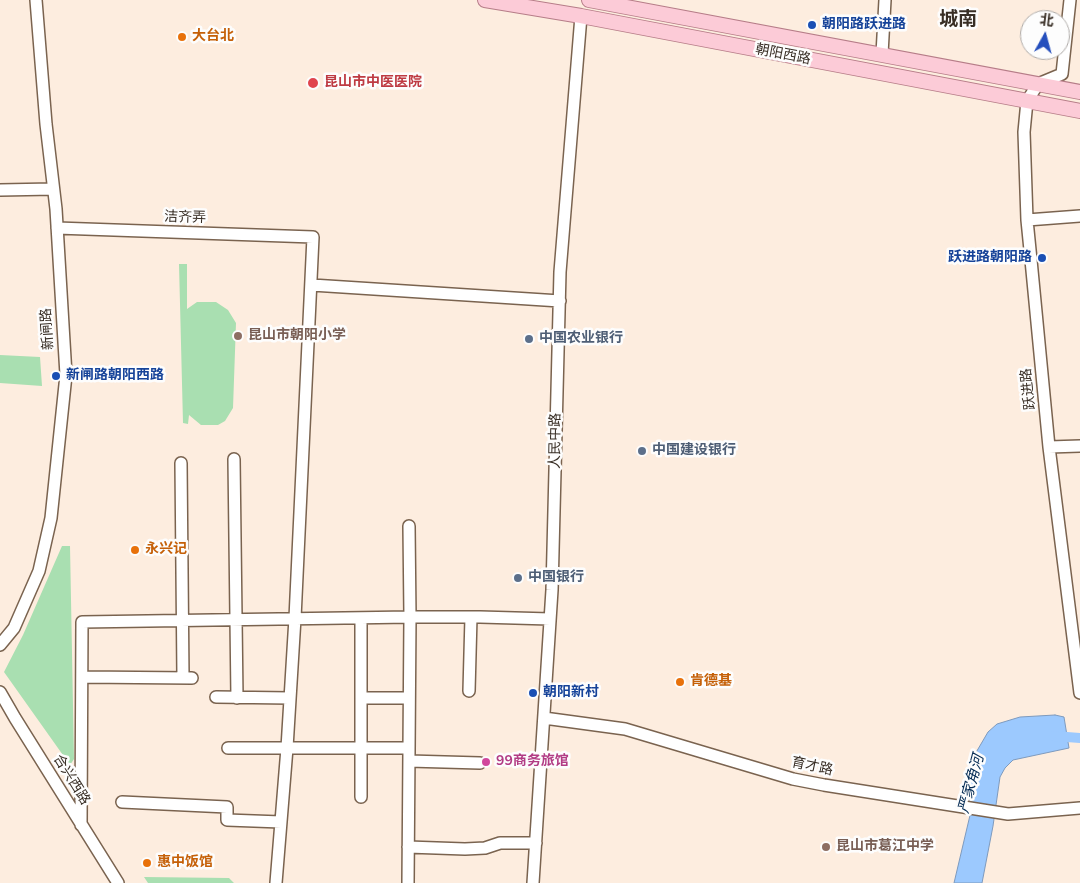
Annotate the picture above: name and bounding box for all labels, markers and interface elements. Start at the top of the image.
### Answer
district label: 城南 [939,9,977,31]
north arrow [1020,10,1070,60]
text: 北 [1039,10,1055,31]
place label: 朝阳路跃进路 [822,17,906,33]
marker: 朝阳路跃进路 [806,19,818,31]
place label: 大台北 [192,29,234,45]
marker: 大台北 [176,31,188,43]
street label: 朝阳西路 [754,41,812,69]
place label: 昆山市中医医院 [324,75,422,91]
marker: 昆山市中医医院 [306,76,320,90]
street label: 洁齐弄 [164,209,206,227]
place label: 跃进路朝阳路 [948,250,1032,266]
marker: 跃进路朝阳路 [1036,252,1048,264]
street label: 新闸路 [38,307,58,351]
place label: 昆山市朝阳小学 [248,328,346,344]
marker: 昆山市朝阳小学 [232,330,244,342]
place label: 中国农业银行 [539,331,623,347]
marker: 中国农业银行 [523,333,535,345]
street label: 跃进路 [1018,367,1040,411]
place label: 新闸路朝阳西路 [66,368,164,384]
marker: 新闸路朝阳西路 [50,370,62,382]
street label: 人民中路 [547,413,565,469]
place label: 中国建设银行 [652,443,736,459]
marker: 中国建设银行 [636,445,648,457]
place label: 永兴记 [145,542,187,558]
marker: 永兴记 [129,544,141,556]
place label: 中国银行 [528,570,584,586]
marker: 中国银行 [512,572,524,584]
place label: 肯德基 [690,674,732,690]
marker: 肯德基 [674,676,686,688]
place label: 朝阳新村 [543,685,599,701]
marker: 朝阳新村 [527,687,539,699]
street label: 合兴西路 [49,752,93,808]
water label: 严家角河 [956,753,988,815]
place label: 99商务旅馆 [496,754,569,770]
street label: 育才路 [790,754,834,780]
marker: 99商务旅馆 [480,756,492,768]
place label: 昆山市葛江中学 [836,839,934,855]
marker: 昆山市葛江中学 [820,841,832,853]
place label: 惠中饭馆 [157,855,213,871]
marker: 惠中饭馆 [141,857,153,869]

